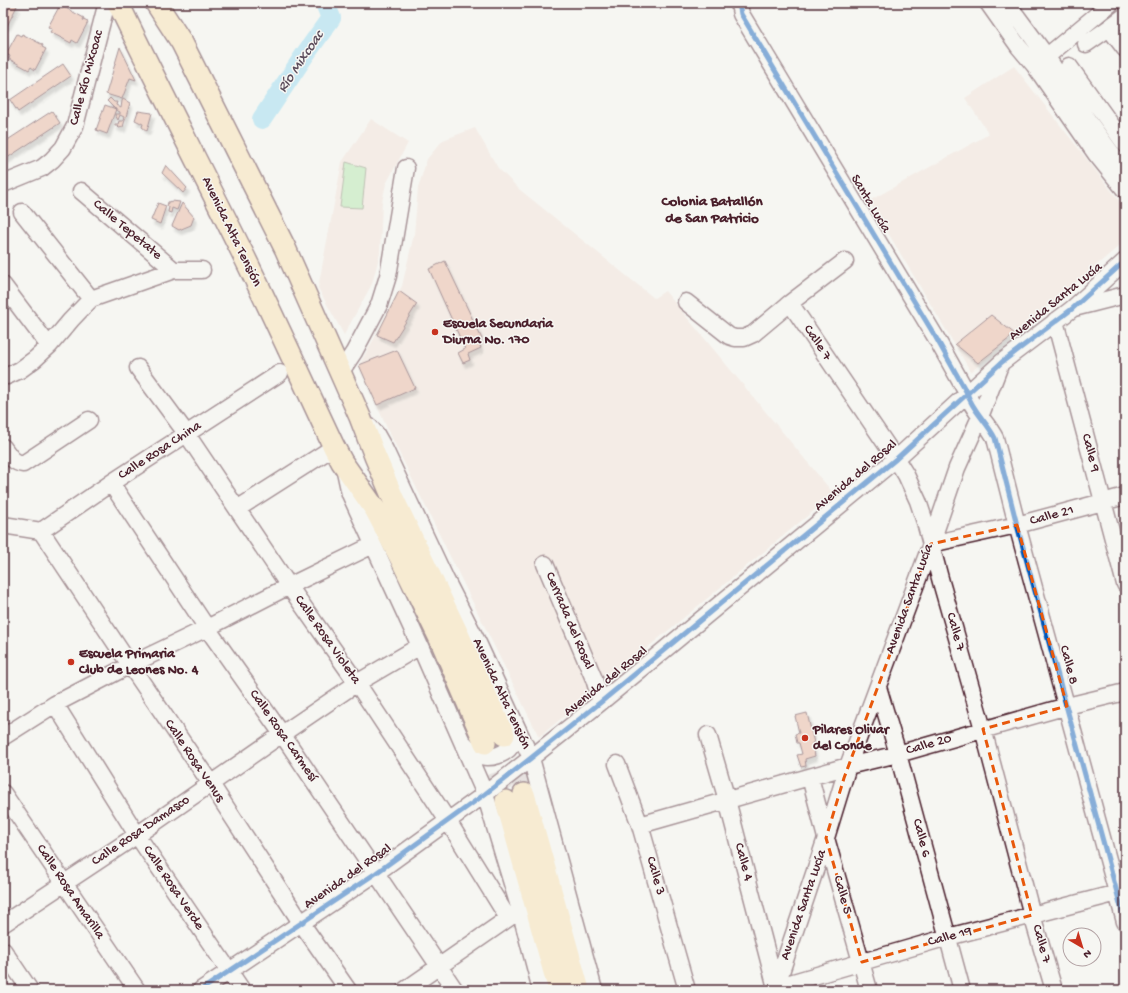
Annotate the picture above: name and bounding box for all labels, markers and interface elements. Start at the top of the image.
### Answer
water label: Río Mixcoac [274,26,329,96]
street label: Calle Río Mixcoac [66,27,108,127]
street label: Santa Lucía [846,172,895,237]
street label: Avenida Alta Tensión [197,174,265,290]
district label: Colonia Batallón de San Patricio [660,193,763,228]
street label: Calle Tepetate [89,196,166,264]
street label: Avenida Santa Lucía [1006,258,1107,345]
place label: Escuela Secundaria Diurna No. 170 [441,316,554,349]
street label: Calle 7 [799,322,835,365]
marker: Escuela Secundaria Diurna No. 170 [430,327,440,337]
street label: Calle Rosa China [115,417,206,484]
street label: Calle 9 [1077,432,1103,474]
street label: Avenida del Rosal [811,436,901,516]
street label: Calle 21 [1028,502,1076,530]
street label: Avenida Santa Lucía [882,541,938,656]
street label: Cerrada del Rosal [541,570,597,672]
street label: Calle Rosa Violeta [290,592,365,689]
street label: Calle 7 [941,611,969,654]
street label: Avenida Alta Tensión [468,636,534,752]
street label: Avenida del Rosal [561,643,651,721]
street label: Calle 8 [1055,644,1081,687]
place label: Escuela Primaria Club de Leones No. 4 [78,646,199,679]
marker: Escuela Primaria Club de Leones No. 4 [66,657,76,667]
street label: Calle Rosa Carmesí [245,687,322,786]
street label: Calle Rosa Venus [160,716,228,806]
place label: Pilares Olivar del Conde [812,722,891,755]
street label: Calle 20 [904,730,954,760]
marker: Pilares Olivar del Conde [800,733,810,743]
street label: Calle Rosa Damasco [89,792,193,870]
street label: Calle 6 [908,817,935,860]
street label: Avenida del Rosal [301,840,395,914]
street label: Calle Rosa Amarilla [32,841,109,944]
street label: Calle 4 [730,841,756,883]
street label: Calle Rosa Verde [138,842,208,934]
street label: Avenida Santa Lucía [777,846,831,962]
street label: Calle 3 [641,855,669,897]
street label: Calle 5 [828,874,856,916]
street label: Calle 19 [926,923,974,951]
street label: Calle 7 [1027,923,1055,966]
north arrow [1062,927,1102,967]
text: N [1080,946,1093,960]

